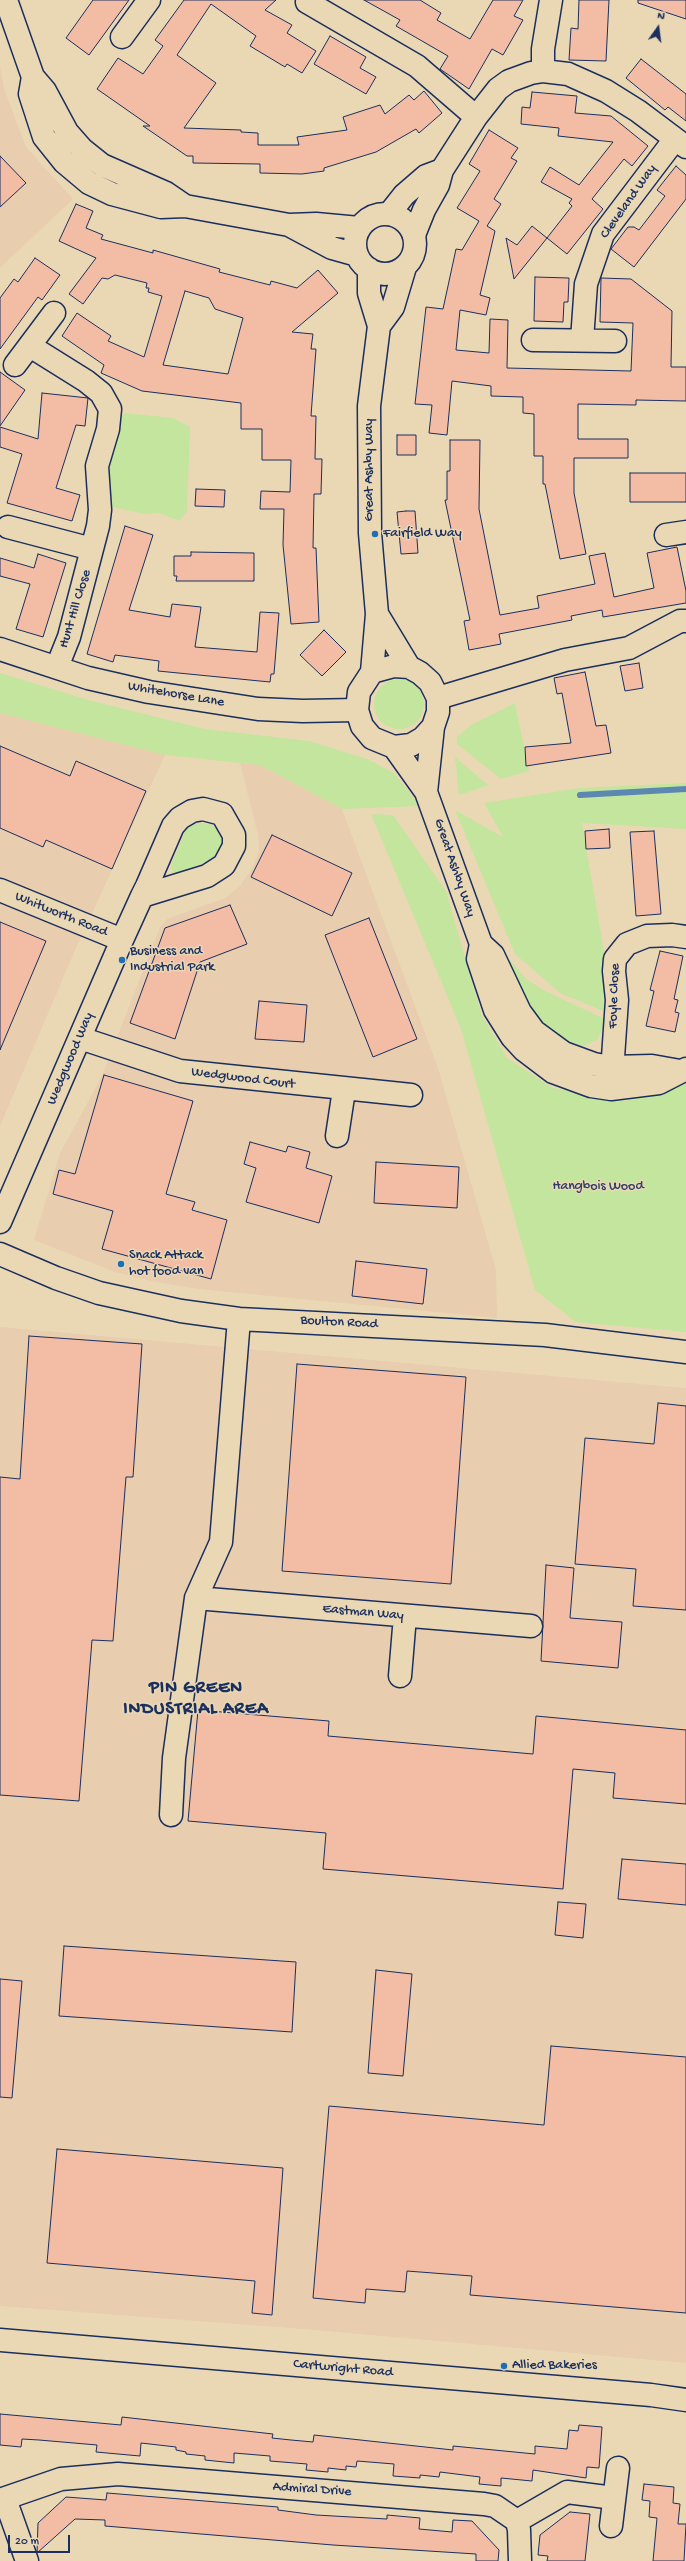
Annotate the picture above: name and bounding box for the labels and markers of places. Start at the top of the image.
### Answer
place label: Fairfield Way [383,526,462,542]
marker: Fairfield Way [370,529,380,539]
place label: Business and Industrial Park [130,944,215,976]
marker: Business and Industrial Park [117,955,127,965]
place label: Snack Attack hot food van [129,1248,204,1280]
marker: Snack Attack hot food van [116,1259,126,1269]
place label: Allied Bakeries [512,2358,597,2374]
marker: Allied Bakeries [499,2361,509,2371]

